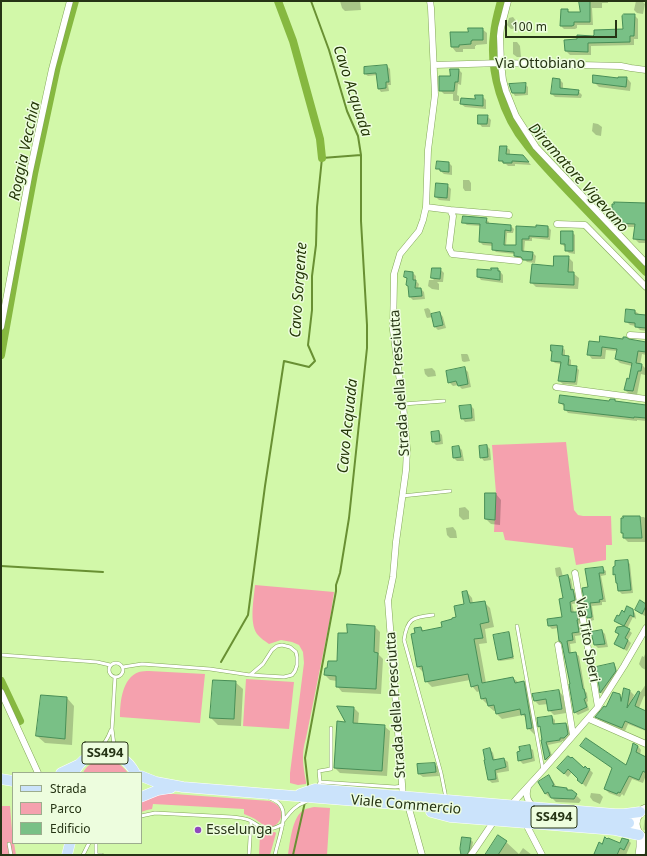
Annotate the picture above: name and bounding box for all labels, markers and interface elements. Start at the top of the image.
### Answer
scale bar [507,12,619,38]
text: 100 m [512,18,547,35]
water label: Cavo Acquada [329,43,375,139]
street label: Via Ottobiano [495,56,585,72]
water label: Roggia Vecchia [6,100,44,202]
water label: Diramatore Vigevano [524,120,632,236]
water label: Cavo Sorgente [287,242,311,338]
street label: Strada della Presciutta [386,309,414,457]
water label: Cavo Acquada [334,378,362,474]
street label: Via Tito Speri [571,596,603,684]
street label: Strada della Presciutta [382,631,410,779]
road number: SS494 [82,742,128,764]
legend [12,772,142,844]
text: Strada [50,780,86,797]
street label: Viale Commercio [350,792,462,818]
text: Parco [50,800,82,817]
road number: SS494 [531,806,577,828]
text: Edificio [50,820,91,837]
place label: Esselunga [206,822,272,838]
marker: Esselunga [193,825,203,835]

